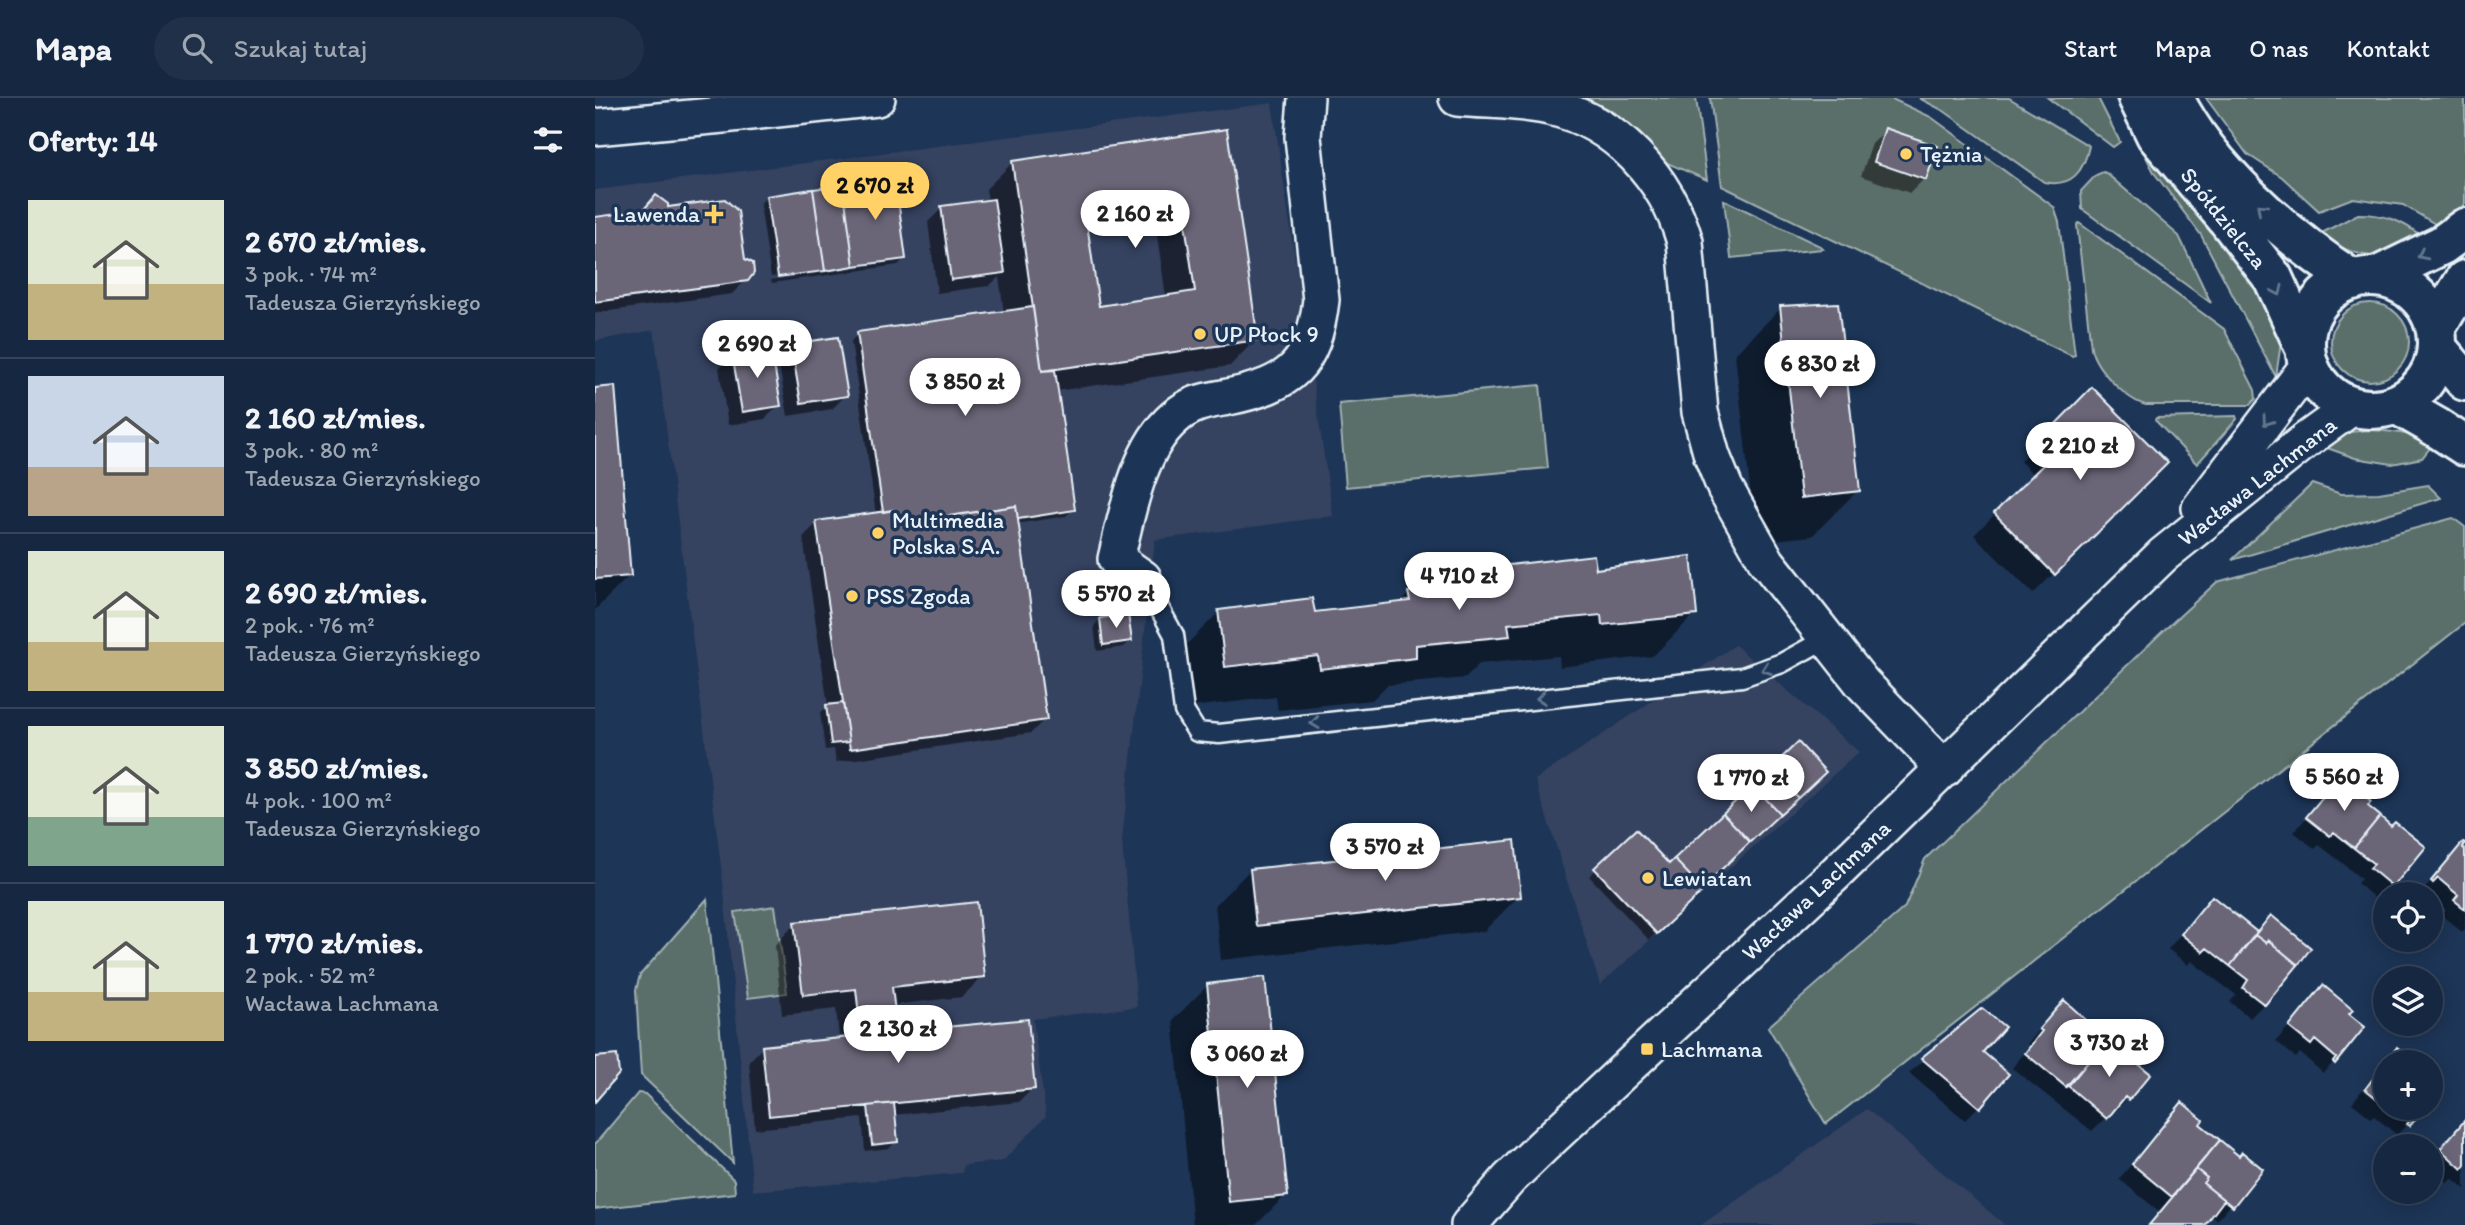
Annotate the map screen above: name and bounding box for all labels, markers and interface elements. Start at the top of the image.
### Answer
search box [154,17,644,80]
text: Mapa [35,29,112,68]
icon: search [178,29,216,67]
text: Szukaj tutaj [234,32,367,64]
text: Start [2064,34,2117,63]
text: Mapa [2155,34,2211,63]
text: O nas [2249,34,2309,63]
text: Kontakt [2347,34,2430,63]
icon: filters [529,121,567,159]
text: Oferty: 14 [28,122,157,159]
place label: Tężnia [1920,140,1982,168]
marker: Tężnia [1898,146,1914,162]
street label: Spółdzielcza [2174,161,2274,275]
pin: 2 670 zł [803,162,947,222]
text: 2 670 zł [836,171,914,199]
pin: 2 160 zł [1063,190,1207,250]
text: 2 160 zł [1097,199,1173,227]
place label: Lawenda [613,200,700,228]
one-way arrow [2257,204,2270,216]
marker: Lawenda [706,206,722,222]
text: 2 670 zł/mies. [245,223,427,260]
icon: home [84,228,168,312]
one-way arrow [2417,247,2429,261]
text: 3 pok. · 74 m² [245,260,377,288]
one-way arrow [2270,284,2284,296]
text: Tadeusza Gierzyńskiego [245,288,481,316]
pin: 2 690 zł [685,320,829,380]
place label: UP Płock 9 [1214,320,1319,348]
marker: UP Płock 9 [1192,326,1208,342]
text: 2 690 zł [718,329,796,357]
pin: 6 830 zł [1748,341,1892,400]
text: 6 830 zł [1780,349,1860,377]
pin: 3 850 zł [893,358,1037,418]
text: 3 850 zł [926,367,1004,395]
text: 2 160 zł/mies. [245,399,426,436]
icon: home [84,404,168,488]
street label: Wacława Lachmana [2172,410,2342,552]
one-way arrow [2263,413,2275,426]
pin: 2 210 zł [2008,422,2152,482]
text: 2 210 zł [2042,431,2118,459]
text: 3 pok. · 80 m² [245,436,378,464]
text: Tadeusza Gierzyńskiego [245,464,481,492]
place label: Multimedia Polska S.A. [892,506,1004,560]
marker: Multimedia Polska S.A. [870,525,886,541]
pin: 4 710 zł [1387,552,1531,612]
text: 4 710 zł [1420,561,1498,589]
pin: 5 570 zł [1044,570,1188,630]
text: 2 690 zł/mies. [245,574,427,611]
icon: home [84,579,168,663]
text: 5 570 zł [1077,579,1155,607]
place label: PSS Zgoda [866,582,970,610]
marker: PSS Zgoda [844,588,860,604]
text: 2 pok. · 76 m² [245,611,375,639]
text: Tadeusza Gierzyńskiego [245,639,481,667]
one-way arrow [1761,661,1773,675]
one-way arrow [1535,690,1546,705]
one-way arrow [1309,715,1321,730]
text: 3 850 zł/mies. [245,749,429,786]
icon: home [84,754,168,838]
pin: 1 770 zł [1679,754,1823,814]
pin: 5 560 zł [2272,754,2416,813]
text: 5 560 zł [2305,762,2383,790]
text: 1 770 zł [1713,763,1789,791]
text: 4 pok. · 100 m² [245,786,392,814]
text: Tadeusza Gierzyńskiego [245,814,481,842]
street label: Wacława Lachmana [1736,814,1896,966]
pin: 3 570 zł [1313,824,1457,883]
text: 3 570 zł [1346,832,1424,860]
place label: Lewiatan [1662,864,1752,892]
marker: Lewiatan [1640,870,1656,886]
map controls [2373,882,2443,1204]
button: locate [2373,882,2443,952]
text: 1 770 zł/mies. [245,924,424,961]
icon: home [84,929,168,1013]
text: 2 pok. · 52 m² [245,961,375,989]
button: layers [2373,966,2443,1036]
text: Wacława Lachmana [245,989,439,1017]
pin: 2 130 zł [826,1006,970,1065]
text: 2 130 zł [859,1014,937,1042]
pin: 3 730 zł [2037,1020,2181,1079]
text: 3 730 zł [2070,1028,2148,1056]
pin: 3 060 zł [1175,1030,1319,1090]
place label: Lachmana [1661,1035,1763,1063]
text: 3 060 zł [1207,1039,1287,1067]
marker: Lachmana [1639,1041,1655,1057]
button: + [2373,1050,2443,1120]
button: − [2373,1134,2443,1204]

